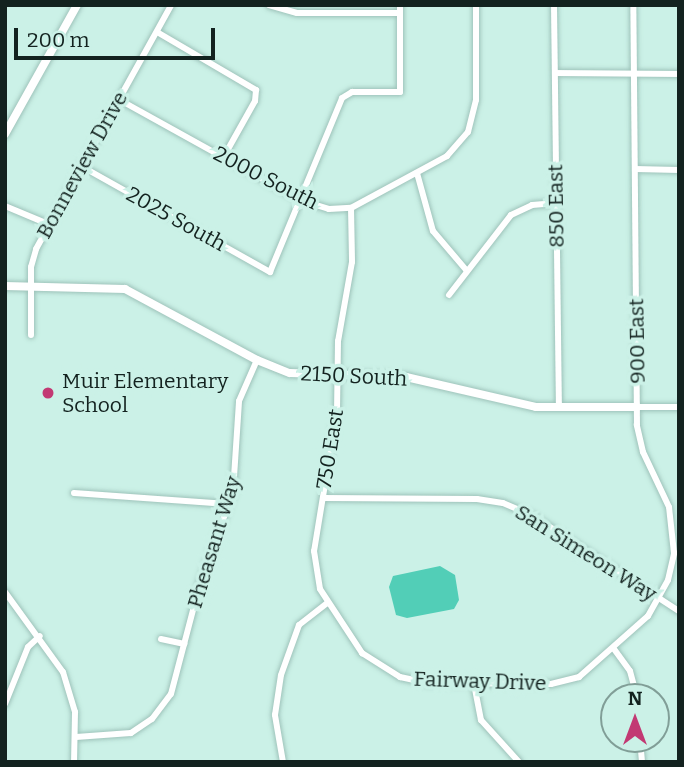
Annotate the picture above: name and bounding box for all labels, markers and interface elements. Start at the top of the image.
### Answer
scale bar [18,14,219,58]
text: 200 m [27,27,90,53]
street label: Bonneview Drive [31,87,133,243]
street label: 2000 South [210,141,322,215]
street label: 850 East [543,164,569,248]
street label: 2025 South [122,181,230,257]
street label: 900 East [624,298,650,384]
street label: 2150 South [300,361,408,391]
place label: Muir Elementary School [62,368,228,418]
marker: Muir Elementary School [40,385,56,401]
street label: 750 East [311,407,349,491]
street label: Pheasant Way [182,473,246,611]
street label: San Simeon Way [511,499,661,607]
street label: Fairway Drive [413,666,547,696]
north arrow [600,683,670,753]
text: N [628,687,642,710]

